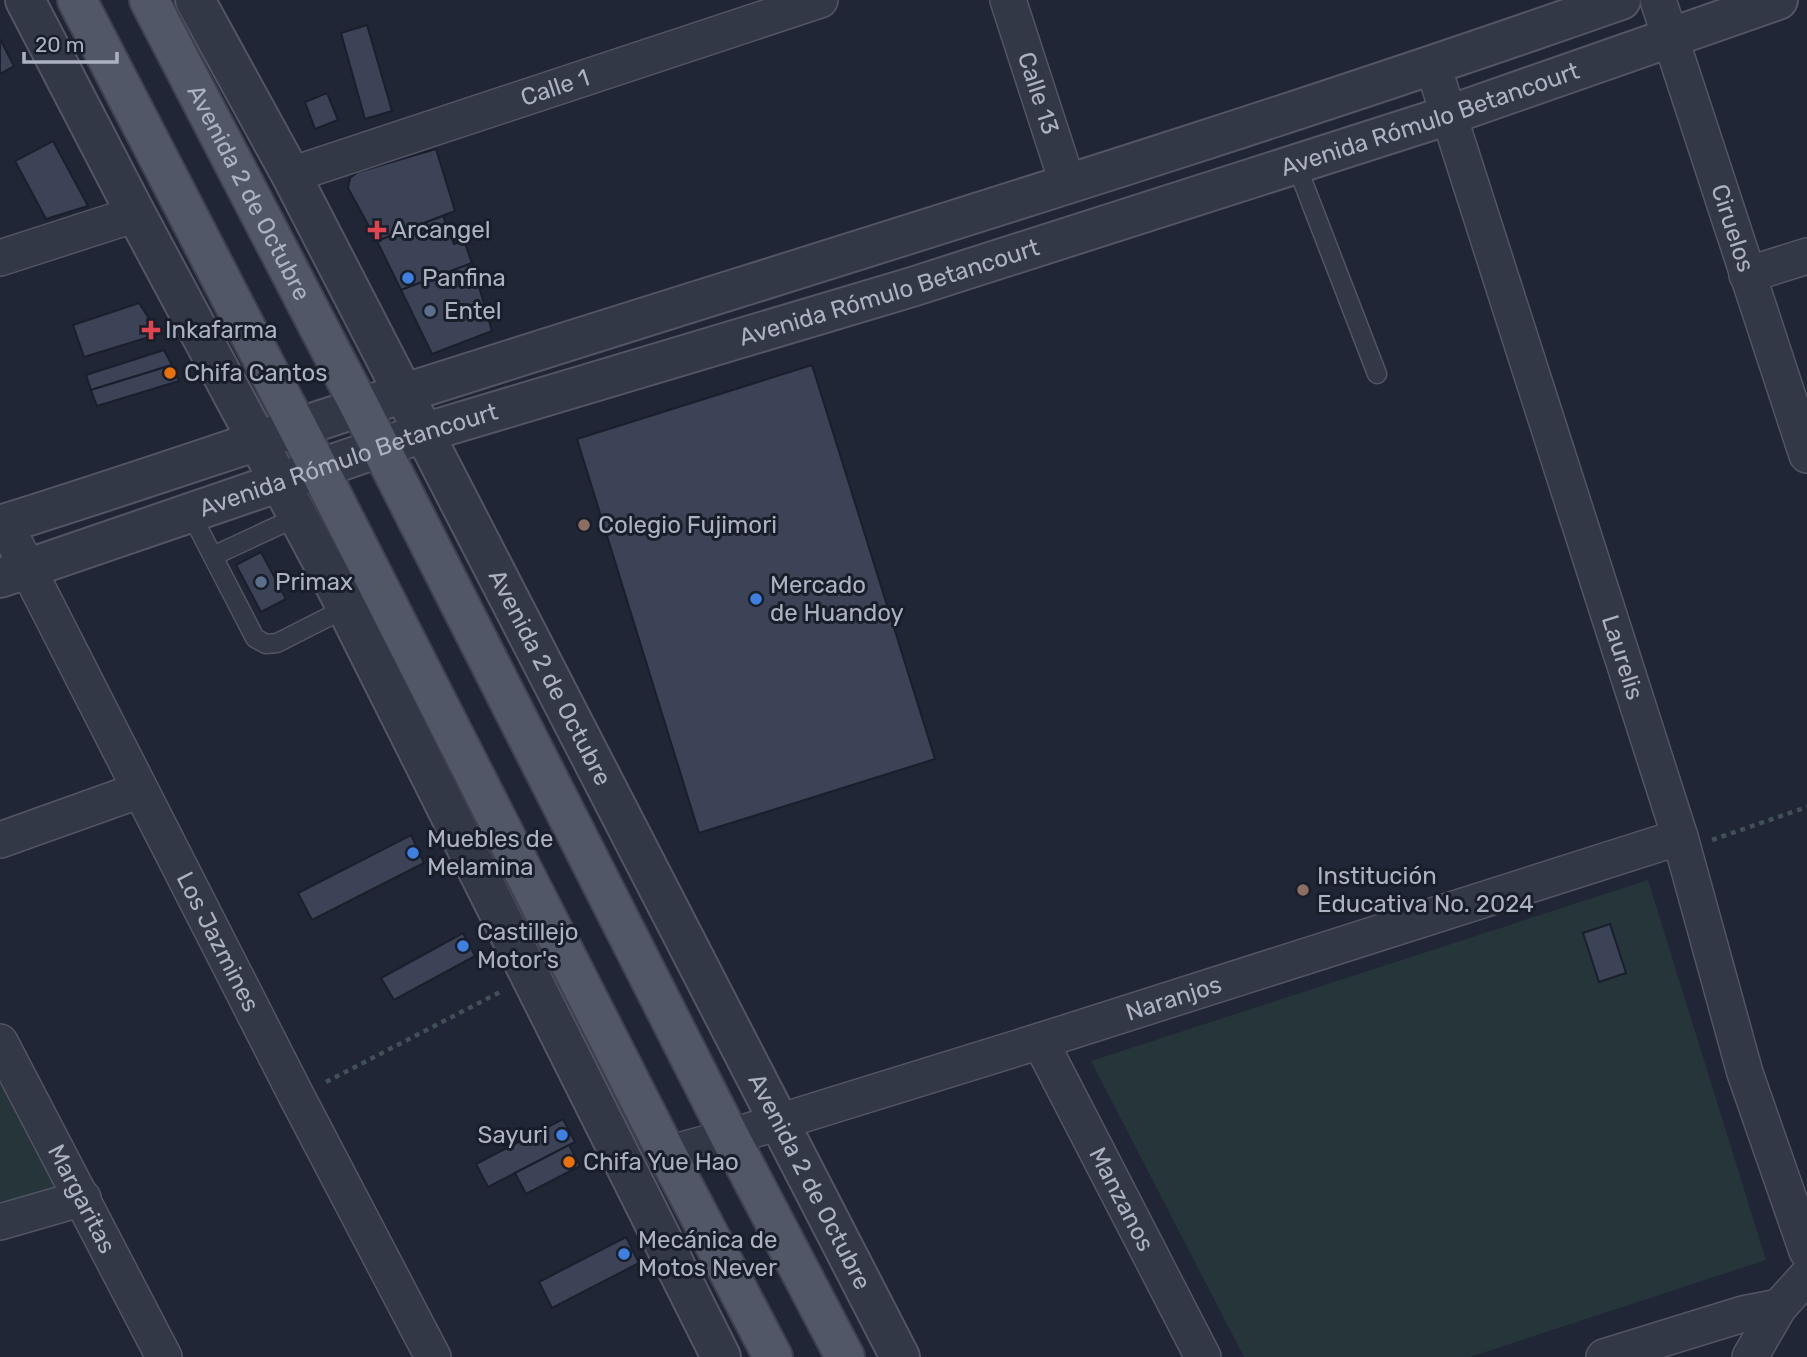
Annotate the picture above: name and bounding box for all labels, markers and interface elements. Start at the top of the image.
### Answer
scale bar [24,21,117,65]
text: 20 m [35,32,84,57]
street label: Calle 13 [1012,48,1065,138]
street label: Avenida Rómulo Betancourt [1277,57,1583,182]
street label: Calle 1 [517,63,593,112]
street label: Avenida 2 de Octubre [181,80,316,305]
street label: Ciruelos [1705,181,1760,276]
place label: Arcangel [391,216,491,244]
marker: Arcangel [369,222,385,238]
street label: Avenida Rómulo Betancourt [736,233,1043,352]
place label: Panfina [422,264,506,292]
marker: Panfina [400,270,416,286]
place label: Entel [444,297,502,325]
marker: Entel [422,303,438,319]
place label: Inkafarma [165,316,277,344]
marker: Inkafarma [143,322,159,338]
place label: Chifa Cantos [184,359,328,387]
marker: Chifa Cantos [162,365,178,381]
street label: Avenida Rómulo Betancourt [196,397,501,523]
place label: Colegio Fujimori [598,511,777,539]
marker: Colegio Fujimori [576,517,592,533]
street label: Avenida 2 de Octubre [483,565,617,790]
place label: Primax [275,568,353,596]
place label: Mercado de Huandoy [770,571,904,627]
marker: Primax [253,574,269,590]
marker: Mercado de Huandoy [748,591,764,607]
street label: Laurelis [1596,611,1649,703]
place label: Muebles de Melamina [427,825,553,881]
marker: Muebles de Melamina [405,845,421,861]
place label: Institución Educativa No. 2024 [1317,862,1534,918]
street label: Los Jazmines [171,867,265,1016]
marker: Institución Educativa No. 2024 [1295,882,1311,898]
place label: Castillejo Motor's [477,918,579,974]
marker: Castillejo Motor's [455,938,471,954]
street label: Naranjos [1122,970,1225,1027]
street label: Avenida 2 de Octubre [742,1069,877,1294]
place label: Sayuri [477,1121,548,1149]
marker: Sayuri [554,1127,570,1143]
street label: Margaritas [42,1140,122,1258]
street label: Manzanos [1083,1143,1160,1256]
place label: Chifa Yue Hao [583,1148,739,1176]
marker: Chifa Yue Hao [561,1154,577,1170]
place label: Mecánica de Motos Never [638,1226,777,1282]
marker: Mecánica de Motos Never [616,1246,632,1262]

